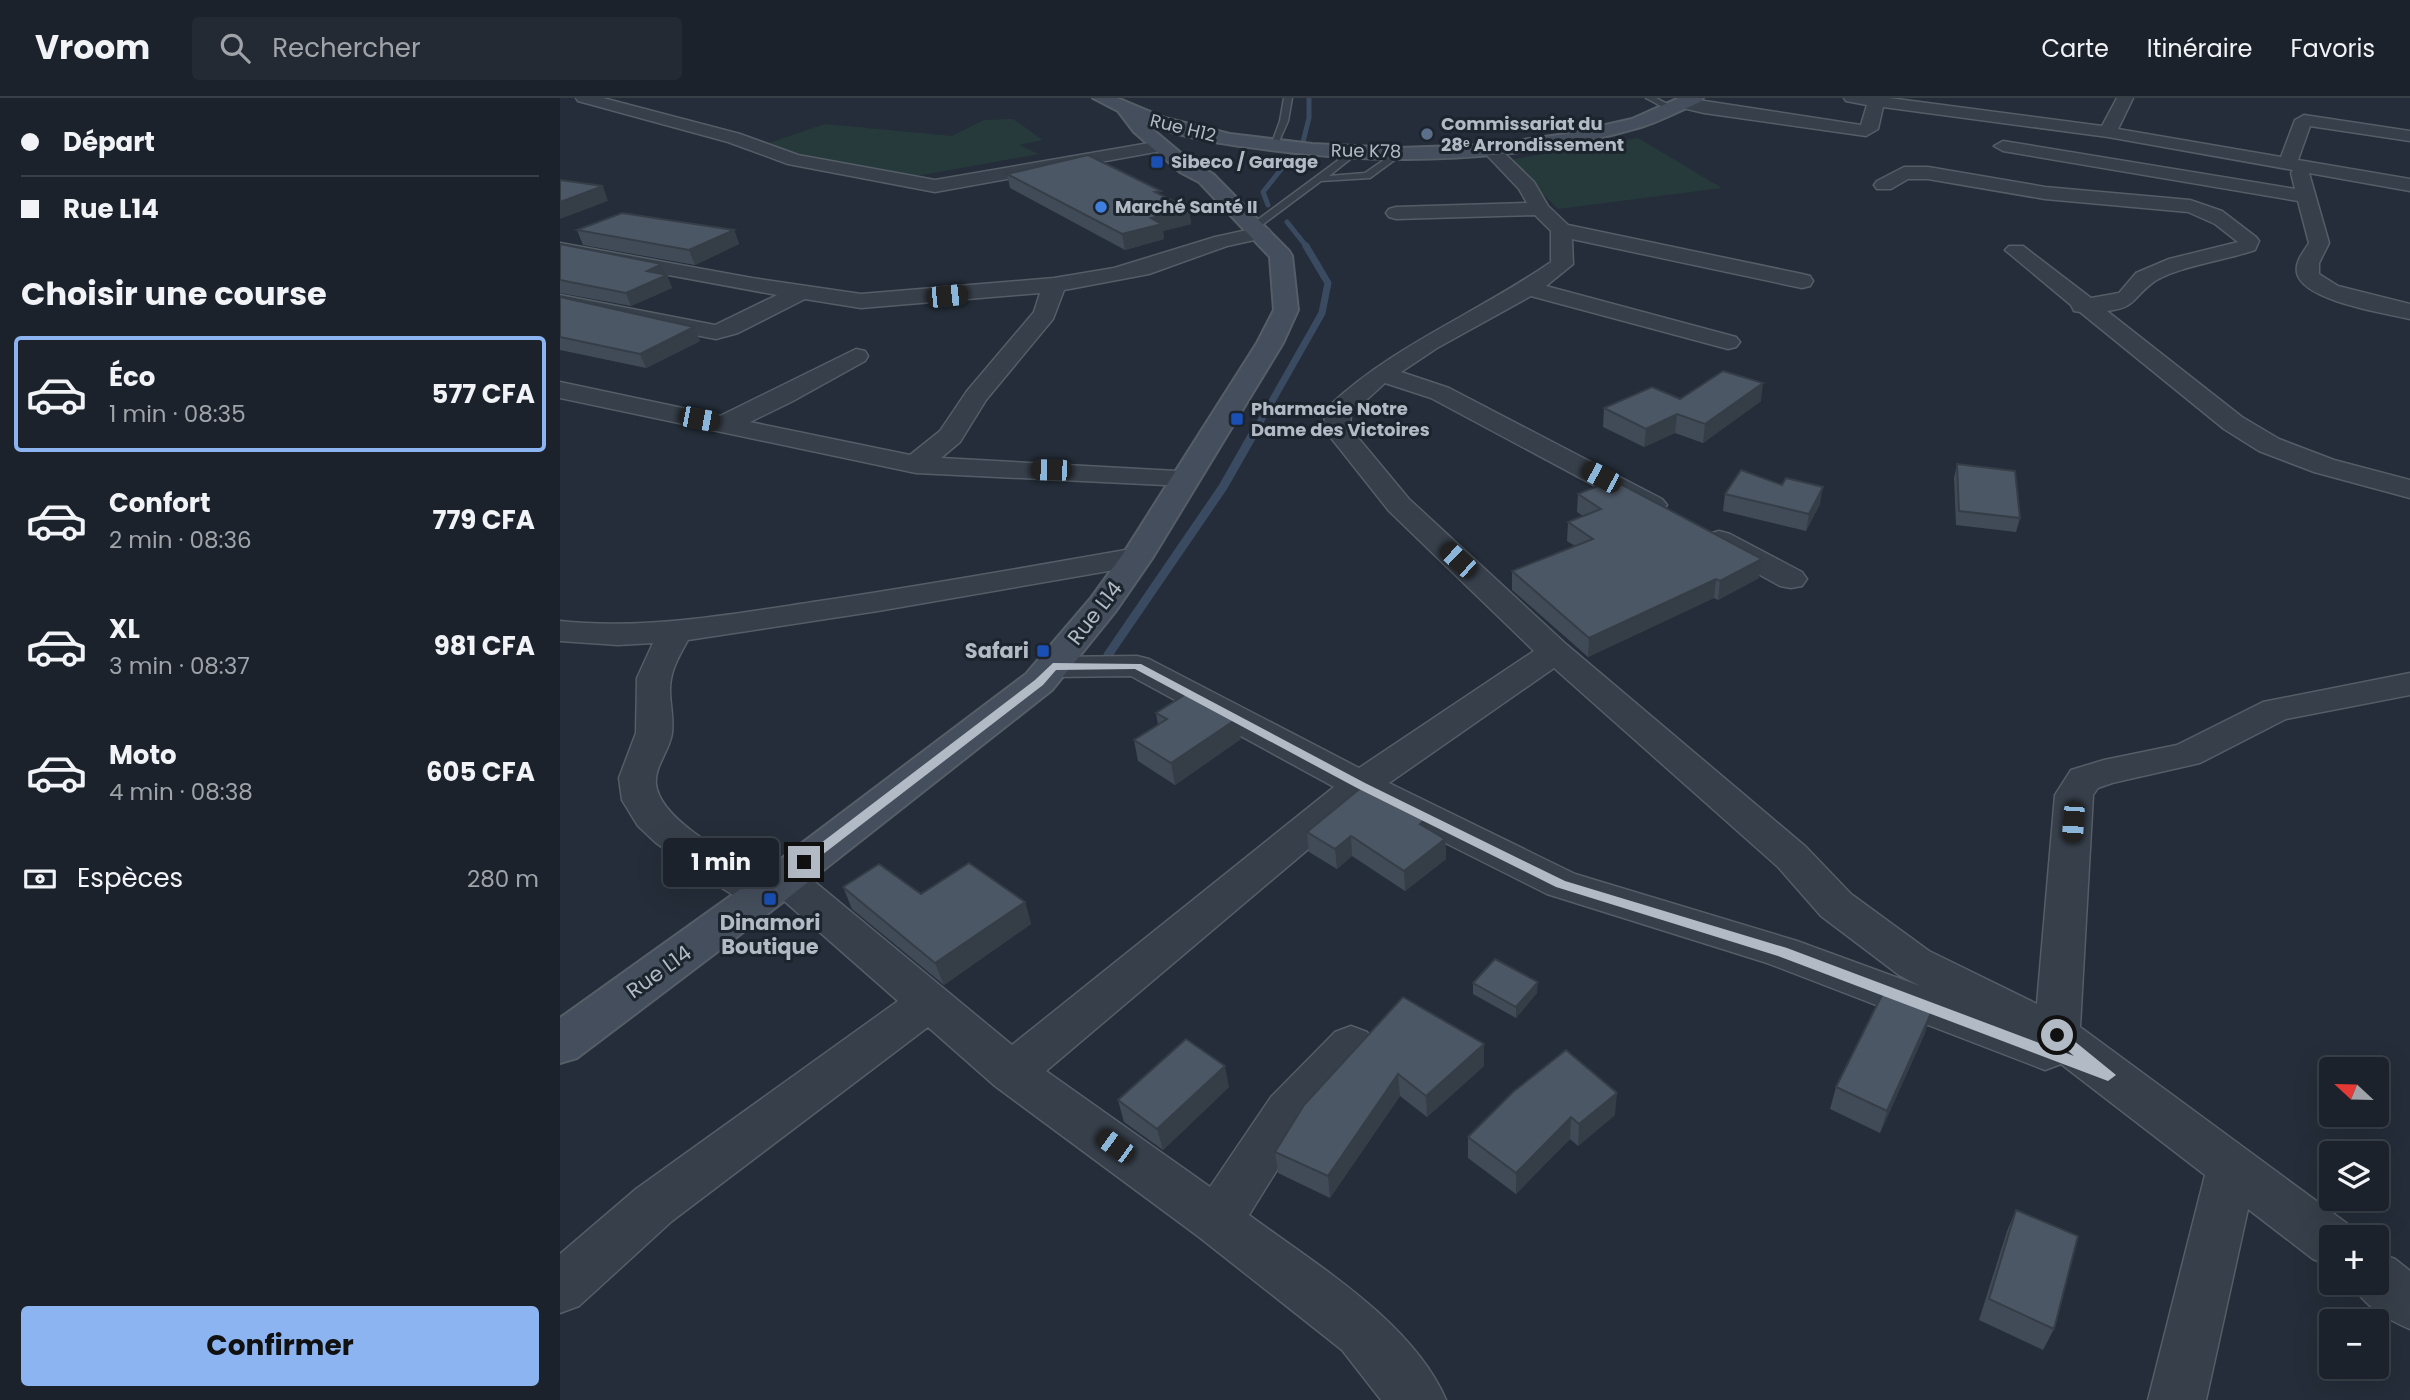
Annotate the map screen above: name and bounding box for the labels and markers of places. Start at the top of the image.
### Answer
place label: Commissariat du 28ᵉ Arrondissement [1441,111,1624,157]
marker: Commissariat du 28ᵉ Arrondissement [1419,126,1435,142]
place label: Sibeco / Garage [1171,149,1318,174]
marker: Sibeco / Garage [1149,154,1165,170]
place label: Marché Santé II [1115,194,1258,219]
marker: Marché Santé II [1093,199,1109,215]
place label: Pharmacie Notre Dame des Victoires [1251,396,1430,442]
marker: Pharmacie Notre Dame des Victoires [1229,411,1245,427]
place label: Safari [965,636,1029,665]
marker: Safari [1035,643,1051,659]
marker: Dinamori Boutique [762,891,778,907]
place label: Dinamori Boutique [720,908,820,961]

